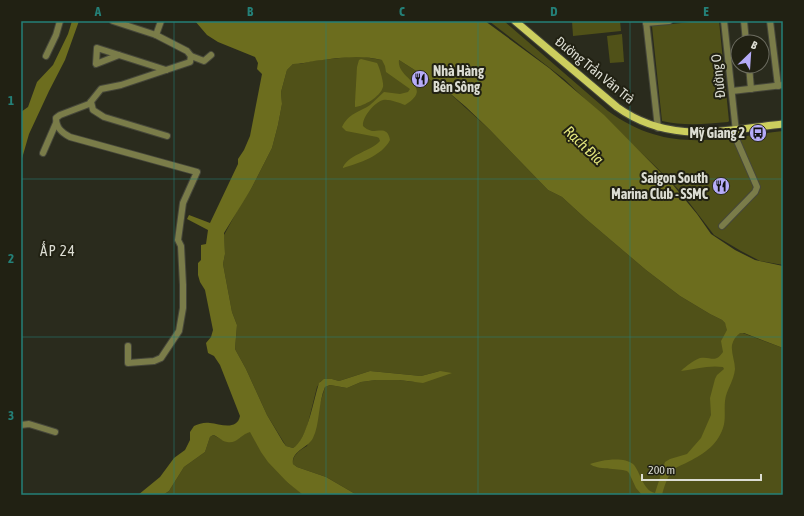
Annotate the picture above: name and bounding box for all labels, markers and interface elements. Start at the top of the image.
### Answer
text: A [94,4,102,19]
text: B [247,4,254,19]
text: C [399,4,405,19]
text: D [550,4,558,19]
text: E [703,4,709,19]
street label: Đường Trần Văn Trà [552,32,639,107]
north arrow [730,34,770,74]
text: B [749,38,760,52]
street label: Đường O [708,53,728,99]
place label: Nhà Hàng Bên Sông [433,63,485,95]
restaurant icon: Nhà Hàng Bên Sông [410,69,430,89]
text: 1 [8,93,14,108]
water label: Rạch Đỉa [561,122,607,168]
bus stop icon: Mỹ Giang 2 [748,123,768,143]
place label: Mỹ Giang 2 [689,125,745,141]
place label: Saigon South Marina Club - SSMC [611,170,709,202]
restaurant icon: Saigon South Marina Club - SSMC [711,176,731,196]
district label: ẤP 24 [40,241,76,259]
text: 2 [8,251,14,266]
text: 3 [8,408,14,423]
scale bar [642,456,761,482]
text: 200 m [648,463,675,477]

